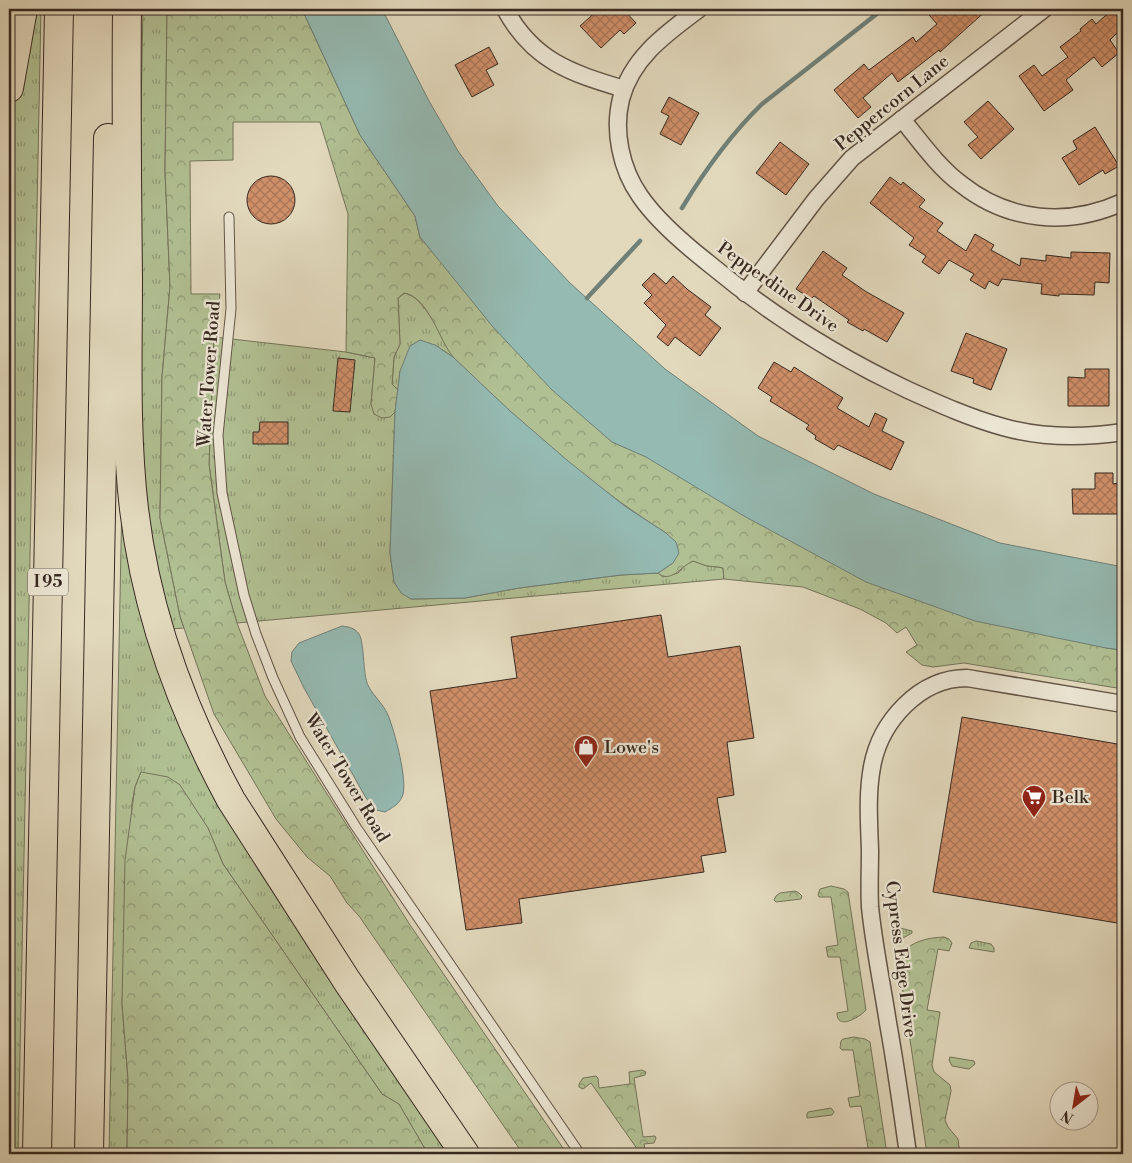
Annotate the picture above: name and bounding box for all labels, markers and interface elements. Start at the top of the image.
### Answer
street label: Peppercorn Lane [830,50,954,156]
street label: Pepperdine Drive [713,236,843,338]
street label: Water Tower Road [192,299,226,449]
road number: I 95 [28,568,68,596]
street label: Water Tower Road [299,708,395,847]
shop icon: Lowe's [573,734,599,768]
place label: Lowe's [604,736,659,759]
supermarket icon: Belk [1021,784,1047,818]
place label: Belk [1051,786,1090,809]
street label: Cypress Edge Drive [880,879,922,1039]
north arrow [1050,1080,1100,1130]
text: N [1058,1106,1077,1127]

